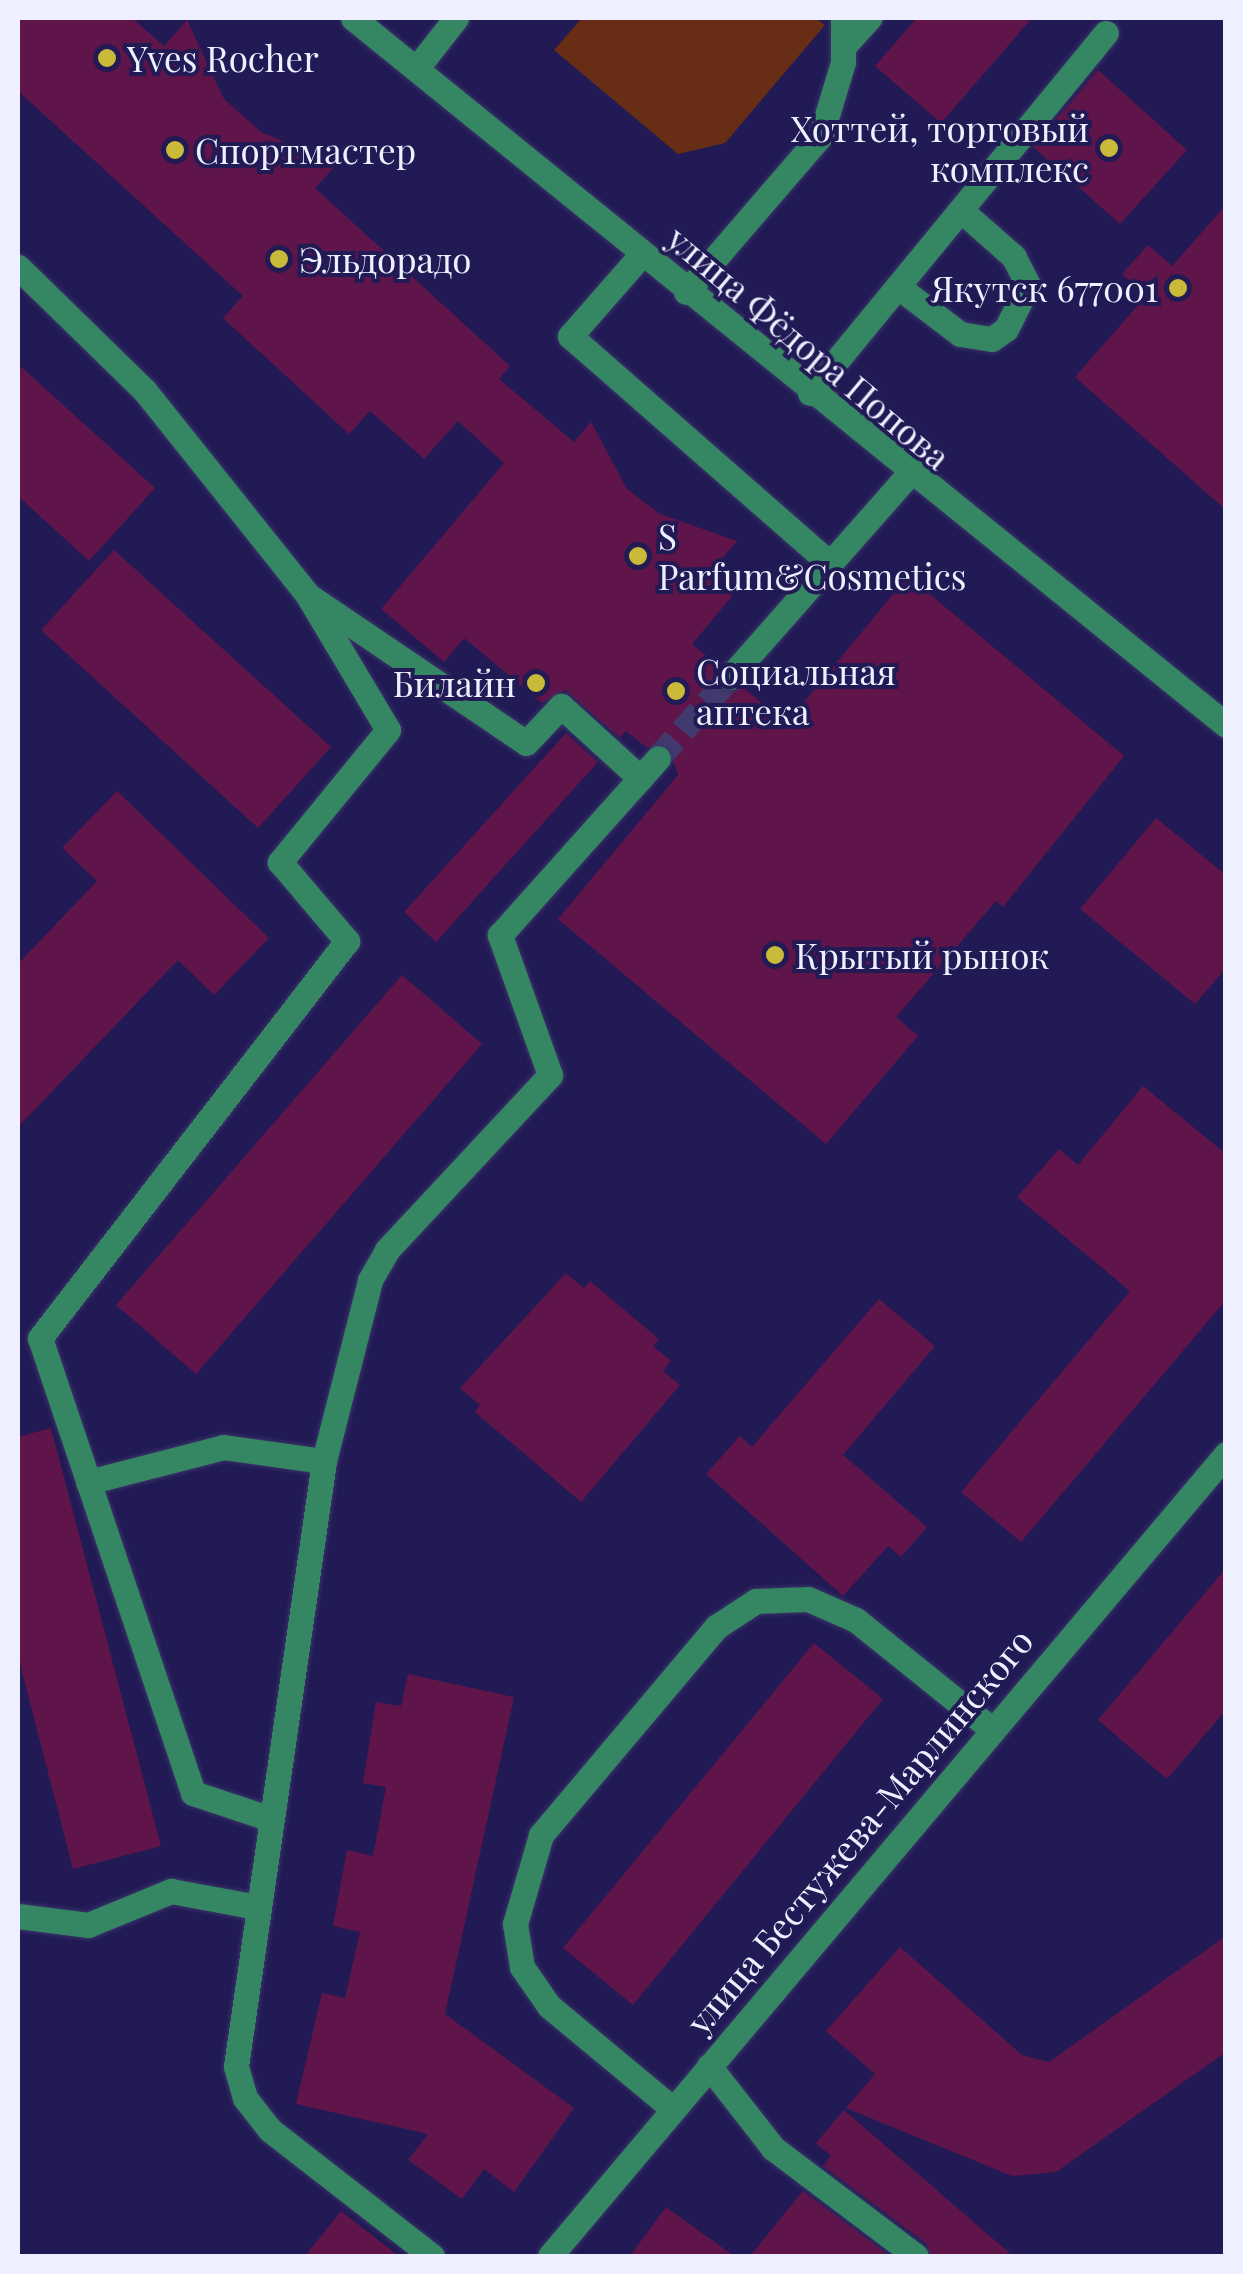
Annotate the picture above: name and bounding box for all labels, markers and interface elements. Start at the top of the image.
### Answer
place label: Yves Rocher [127,37,319,79]
marker: Yves Rocher [96,47,118,69]
place label: Хоттей, торговый комплекс [791,107,1089,189]
place label: Спортмастер [195,129,416,171]
marker: Хоттей, торговый комплекс [1098,137,1120,159]
marker: Спортмастер [164,139,186,161]
street label: улица Фёдора Попова [659,217,959,477]
place label: Эльдорадо [299,238,472,280]
marker: Эльдорадо [268,248,290,270]
place label: Якутск 677001 [931,267,1158,309]
marker: Якутск 677001 [1167,277,1189,299]
place label: S Parfum&Cosmetics [658,515,966,597]
marker: S Parfum&Cosmetics [627,545,649,567]
place label: Социальная аптека [696,650,896,732]
place label: Билайн [393,662,516,704]
marker: Билайн [525,672,547,694]
marker: Социальная аптека [665,680,687,702]
place label: Крытый рынок [795,934,1049,976]
marker: Крытый рынок [764,944,786,966]
street label: улица Бестужева-Марлинского [677,1620,1041,2042]

